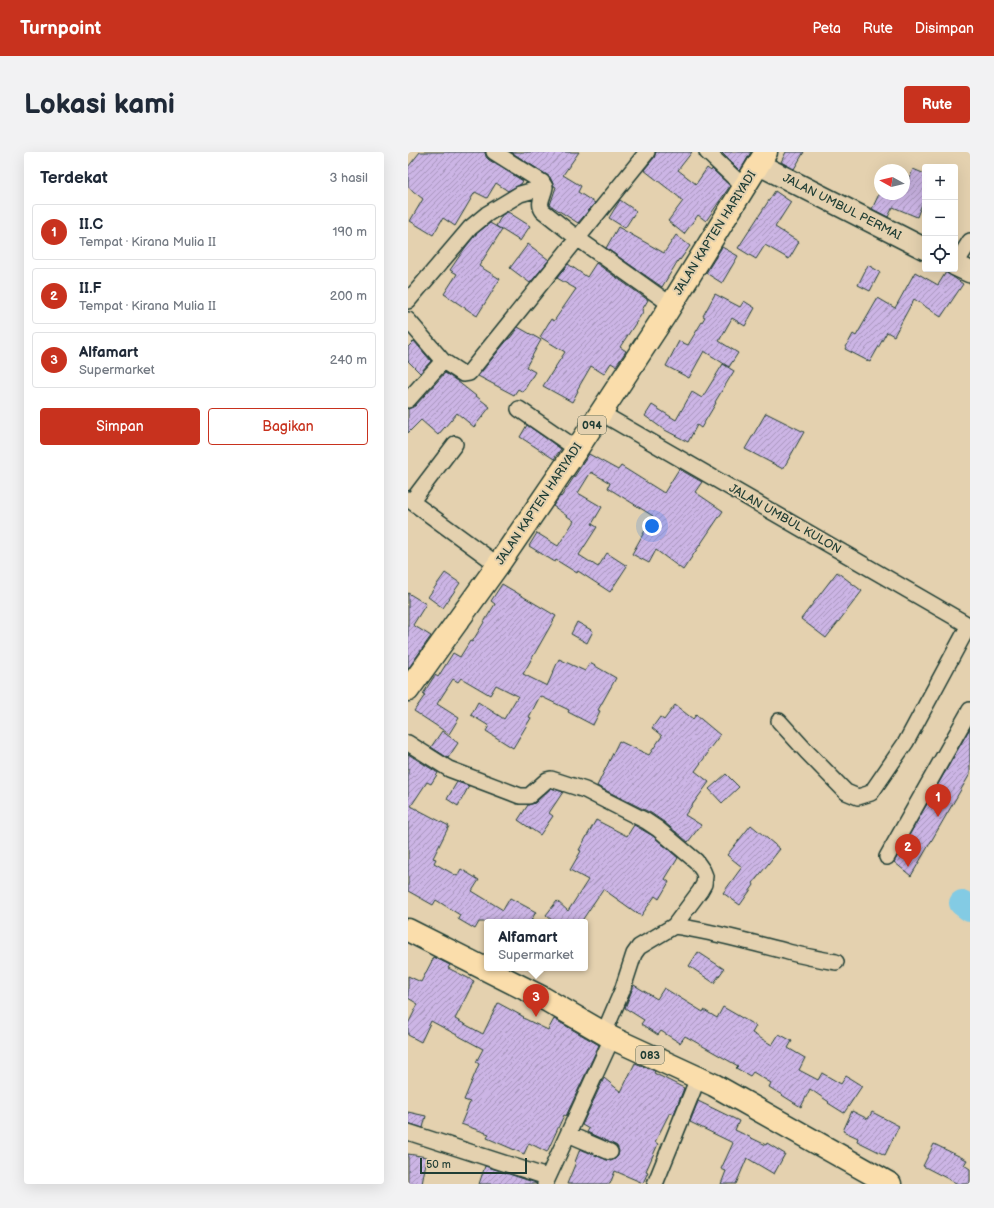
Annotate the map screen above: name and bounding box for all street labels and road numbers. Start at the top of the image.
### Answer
street label: JALAN KAPTEN HARIYADI [671,168,760,298]
street label: JALAN UMBUL PERMAI [780,171,904,244]
road number: 094 [578,416,606,434]
street label: JALAN KAPTEN HARIYADI [493,440,586,568]
street label: JALAN UMBUL KULON [726,481,844,557]
road number: 083 [636,1046,664,1064]

